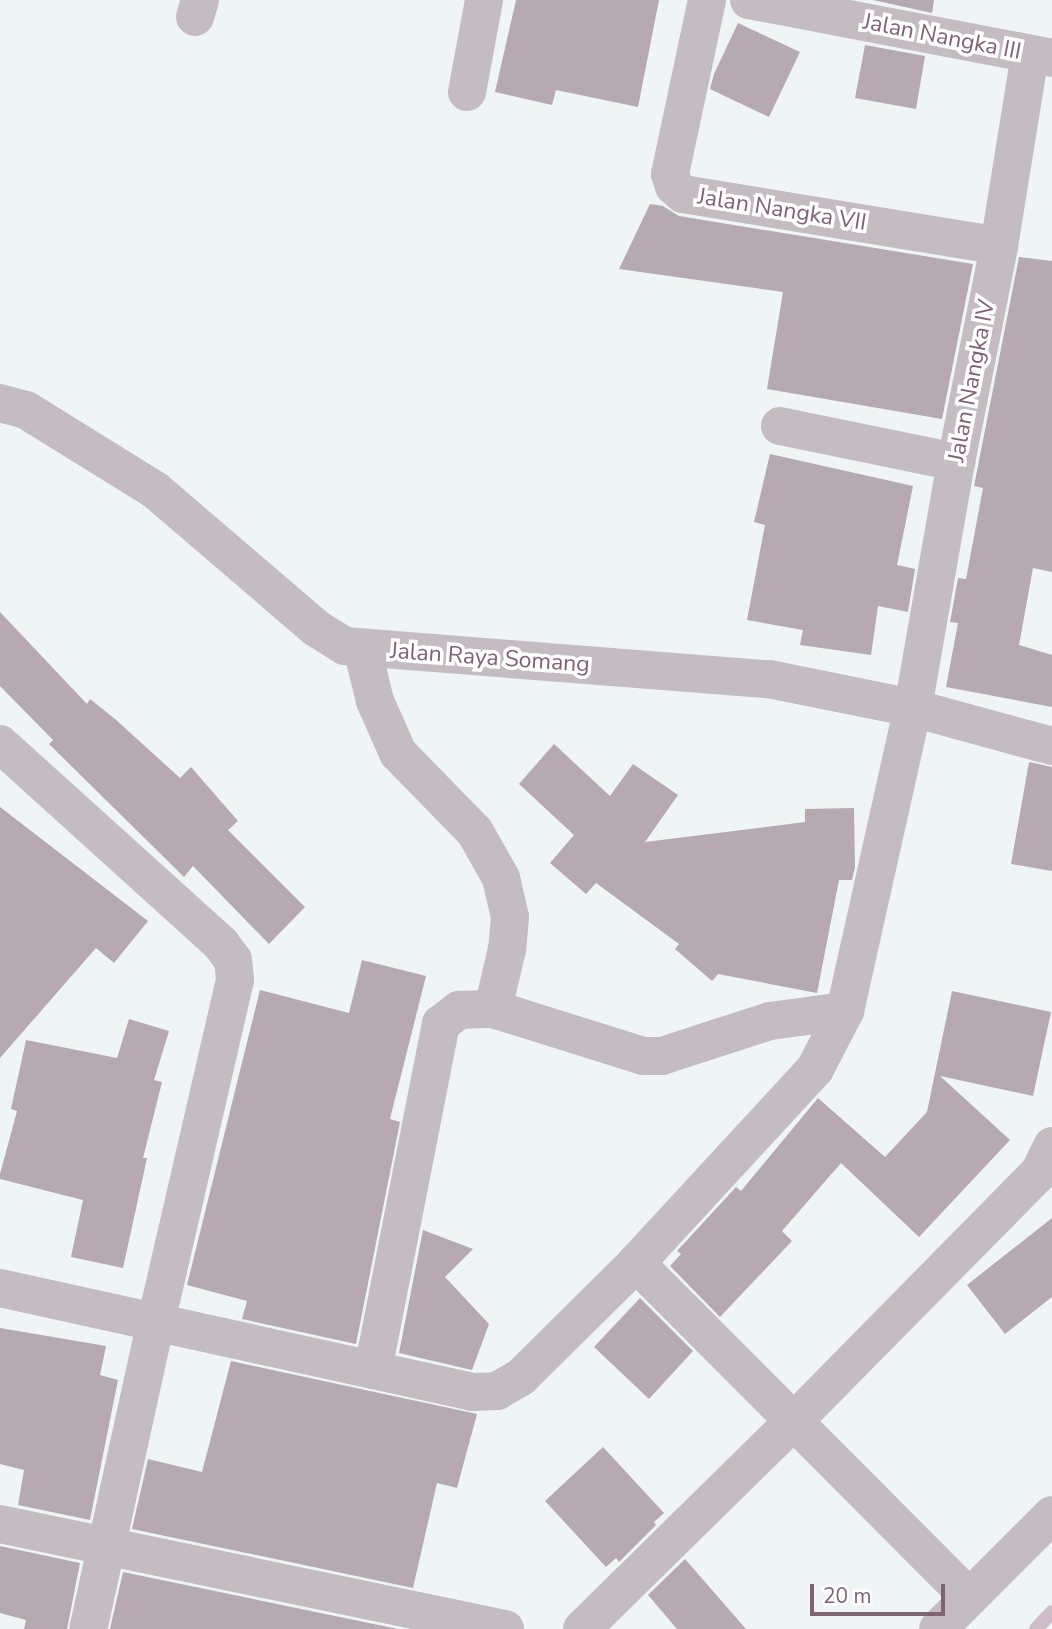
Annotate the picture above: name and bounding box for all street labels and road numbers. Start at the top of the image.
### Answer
street label: Jalan Nangka III [861,8,1023,66]
street label: Jalan Nangka VII [696,183,868,237]
street label: Jalan Nangka IV [943,298,1001,464]
street label: Jalan Raya Somang [389,637,591,679]

